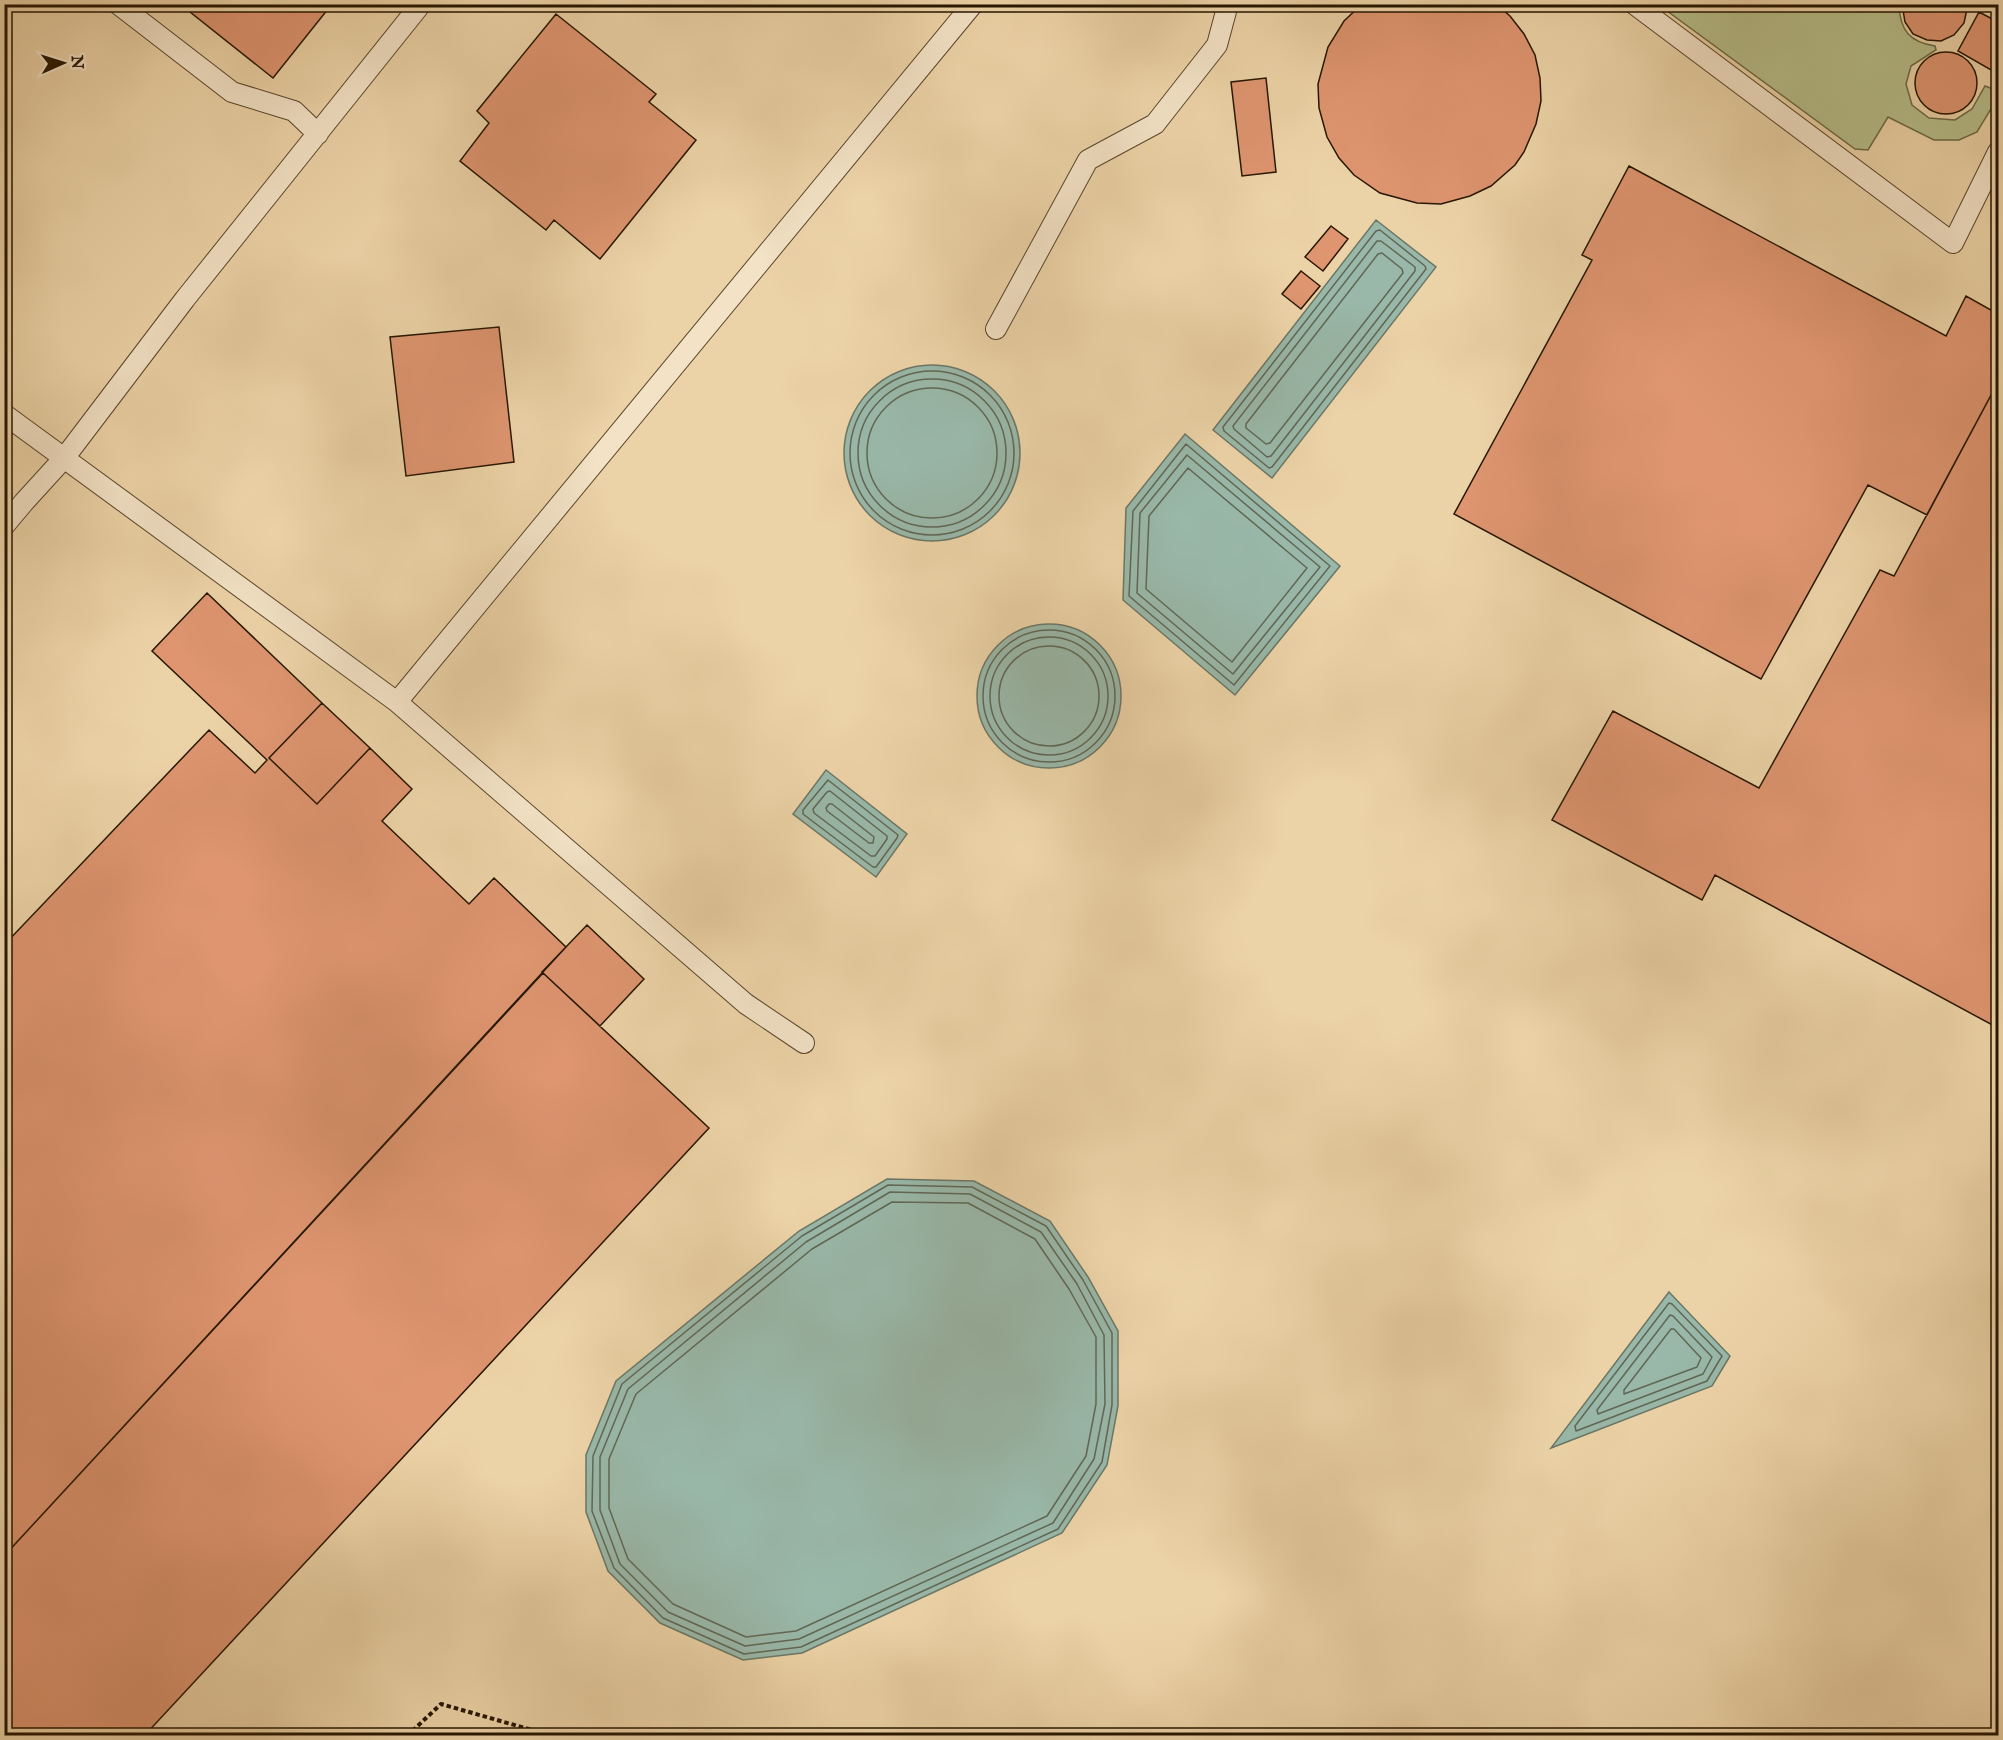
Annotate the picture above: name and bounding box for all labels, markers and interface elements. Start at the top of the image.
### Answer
north arrow [33,33,93,93]
text: N [66,54,86,70]

